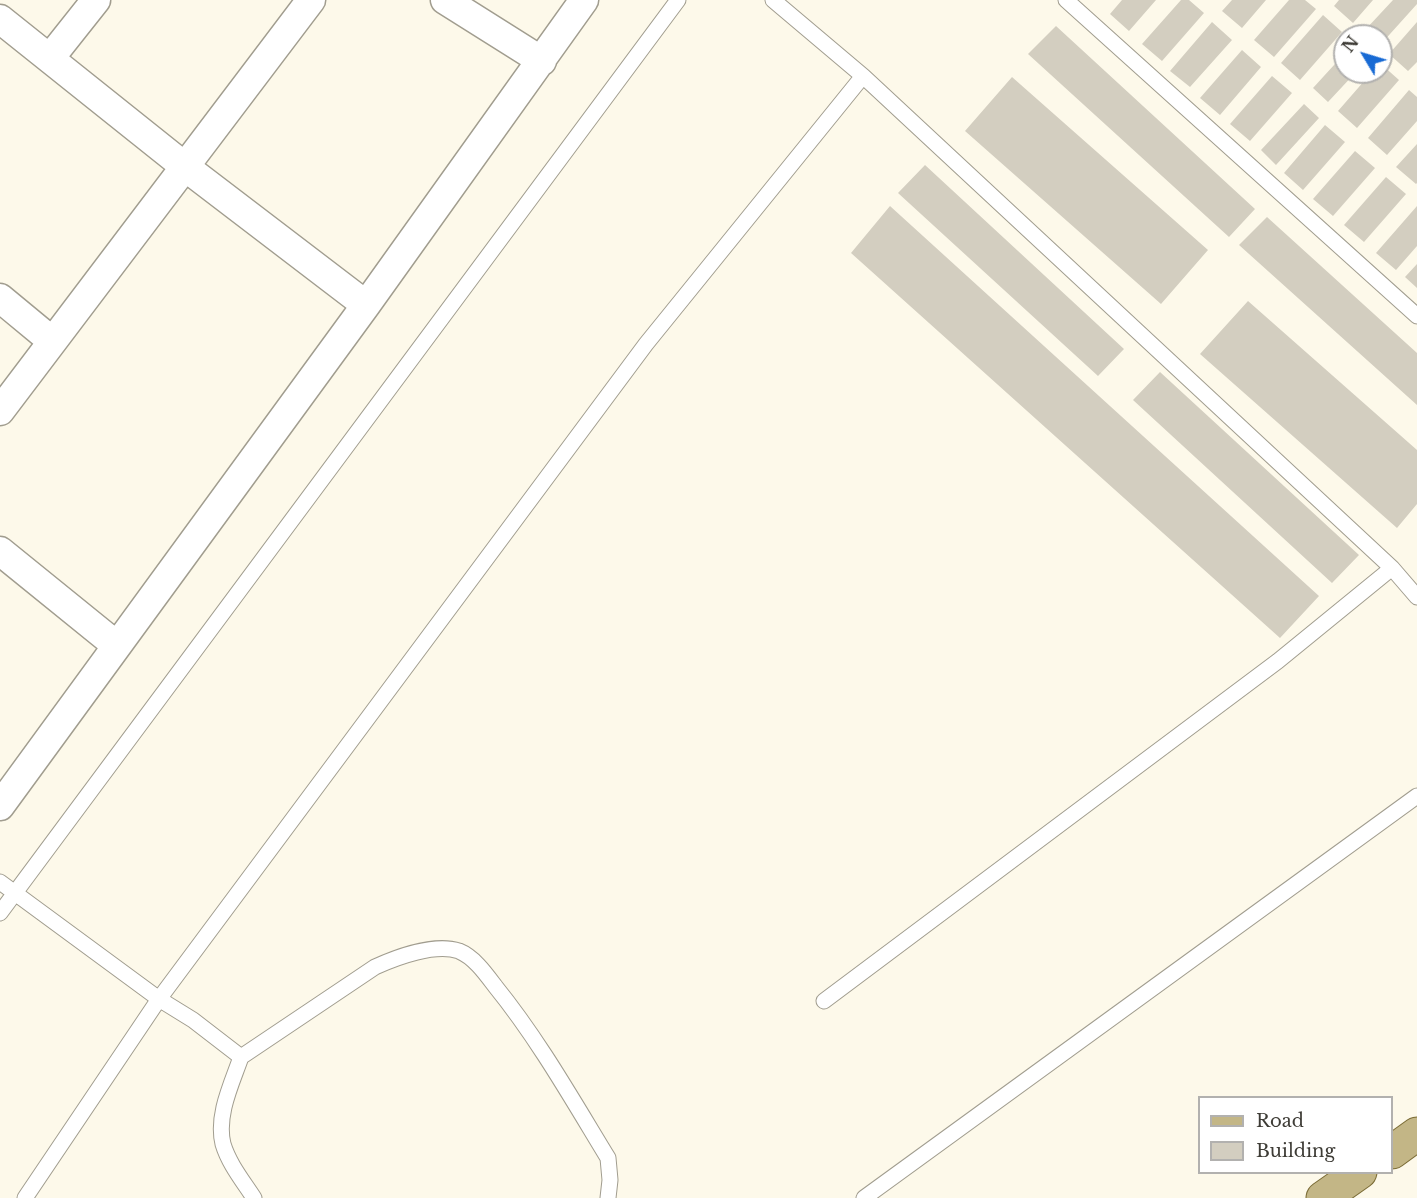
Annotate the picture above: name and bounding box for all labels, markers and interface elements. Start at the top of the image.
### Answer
north arrow [1333,24,1393,84]
text: N [1338,32,1363,56]
legend [1198,1096,1393,1174]
text: Road [1256,1110,1304,1132]
text: Building [1256,1140,1335,1162]

